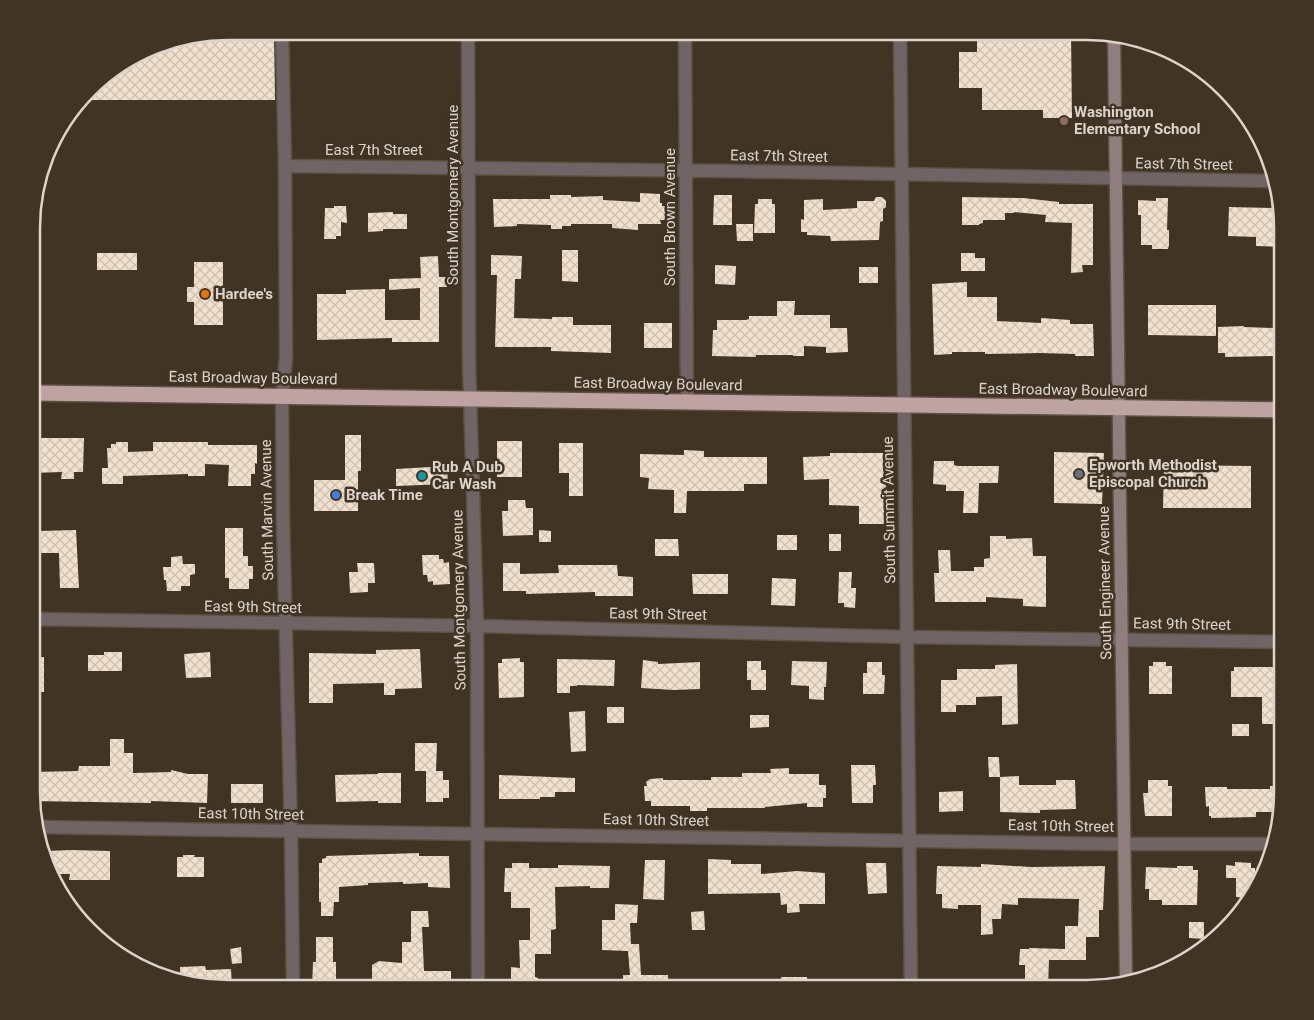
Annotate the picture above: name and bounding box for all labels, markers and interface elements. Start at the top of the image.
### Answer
place label: Washington Elementary School [1074,103,1200,138]
street label: South Montgomery Avenue [444,105,462,285]
marker: Washington Elementary School [1058,115,1070,127]
street label: East 7th Street [325,141,423,159]
street label: East 7th Street [730,146,828,166]
street label: South Brown Avenue [661,148,679,286]
street label: East 7th Street [1135,154,1233,174]
place label: Hardee's [215,285,273,303]
marker: Hardee's [199,288,211,300]
street label: East Broadway Boulevard [168,368,338,388]
street label: East Broadway Boulevard [573,374,743,394]
street label: East Broadway Boulevard [978,380,1148,400]
street label: South Summit Avenue [879,436,899,584]
street label: South Marvin Avenue [257,439,277,581]
place label: Epworth Methodist Episcopal Church [1089,456,1217,491]
place label: Rub A Dub Car Wash [432,458,503,493]
marker: Epworth Methodist Episcopal Church [1073,468,1085,480]
marker: Rub A Dub Car Wash [416,470,428,482]
place label: Break Time [346,486,423,504]
marker: Break Time [330,489,342,501]
street label: South Engineer Avenue [1095,506,1115,660]
street label: South Montgomery Avenue [448,510,470,690]
street label: East 9th Street [204,597,302,617]
street label: East 9th Street [609,604,707,624]
street label: East 9th Street [1133,614,1231,634]
street label: East 10th Street [198,804,304,824]
street label: East 10th Street [603,810,709,830]
street label: East 10th Street [1008,816,1114,836]

